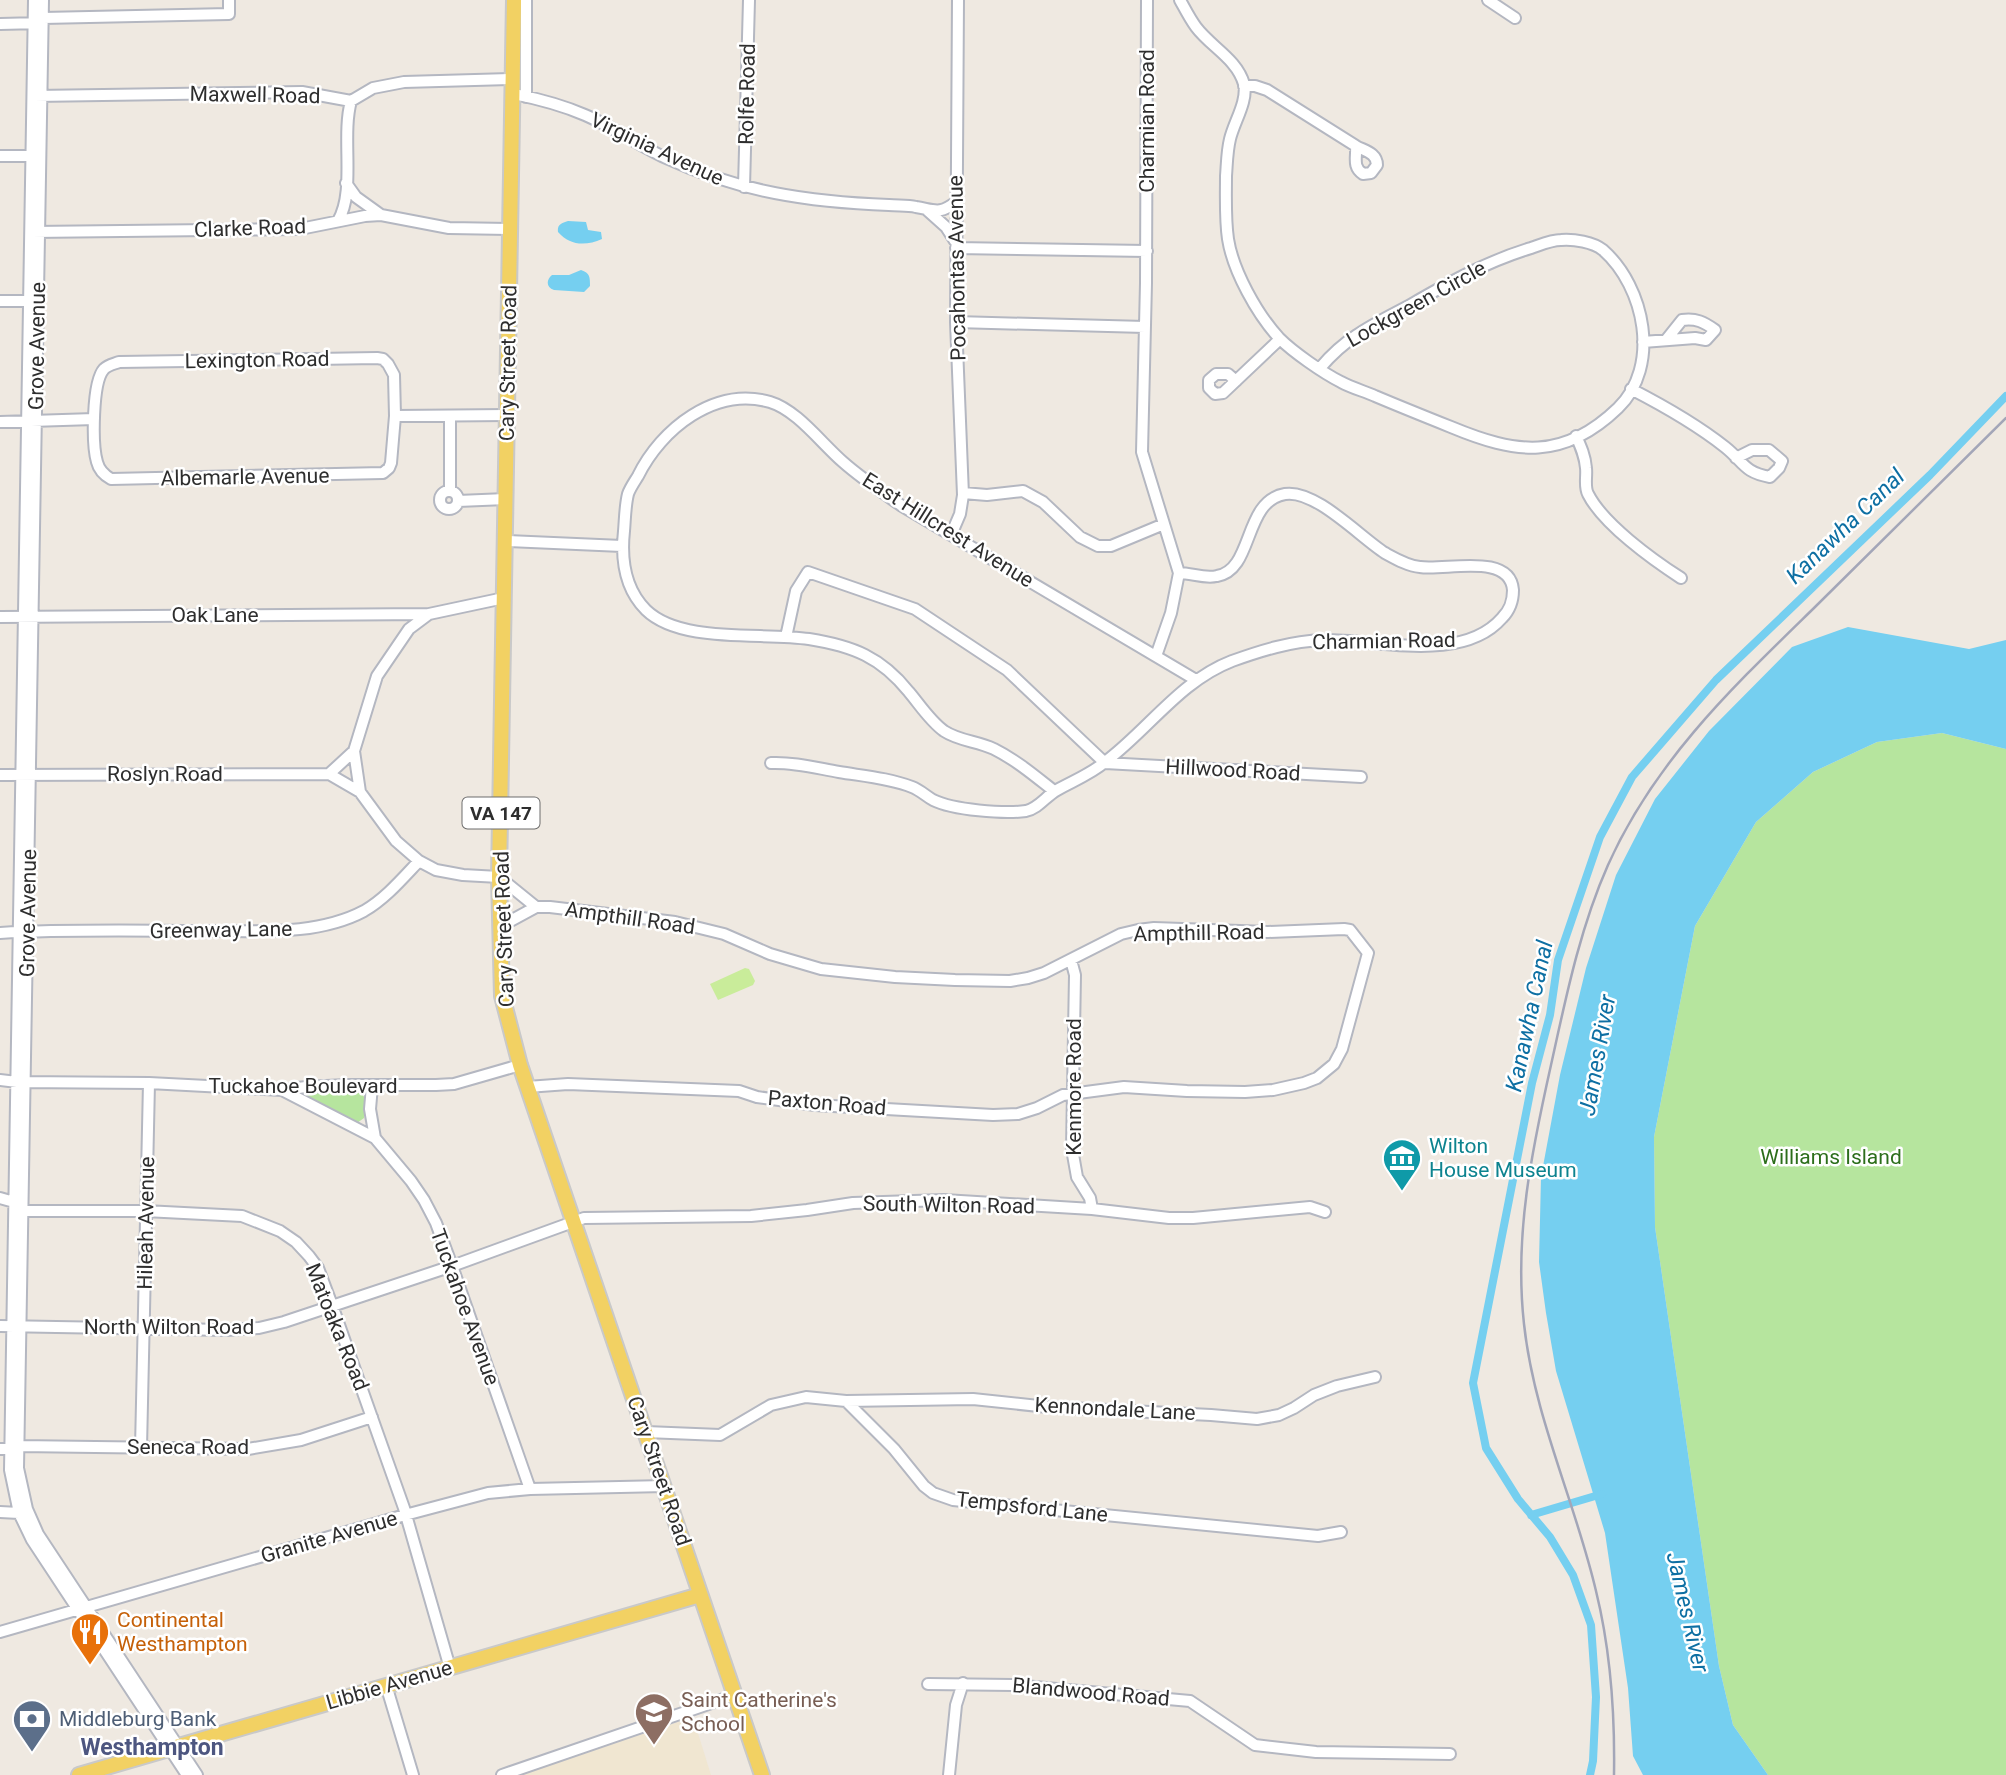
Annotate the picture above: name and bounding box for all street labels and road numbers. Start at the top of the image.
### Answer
street label: Rolfe Road [734,43,760,145]
street label: Charmian Road [1135,49,1159,193]
street label: Maxwell Road [189,82,321,108]
street label: Virginia Avenue [587,108,727,190]
street label: Pocahontas Avenue [943,175,971,361]
street label: Clarke Road [193,214,307,242]
street label: Lockgreen Circle [1342,256,1490,352]
street label: Grove Avenue [24,282,50,410]
street label: Cary Street Road [495,285,521,441]
street label: Lexington Road [184,347,330,373]
street label: Albemarle Avenue [160,464,330,490]
street label: East Hillcrest Avenue [858,468,1038,592]
street label: Oak Lane [171,603,259,627]
street label: Charmian Road [1312,628,1456,654]
street label: Hillwood Road [1165,754,1301,786]
street label: Roslyn Road [107,762,223,786]
road number: VA 147 [462,798,540,828]
street label: Grove Avenue [15,849,41,977]
street label: Cary Street Road [489,850,519,1008]
street label: Ampthill Road [563,897,697,939]
street label: Greenway Lane [149,917,293,943]
street label: Ampthill Road [1133,920,1265,946]
street label: Kenmore Road [1062,1018,1086,1156]
street label: Tuckahoe Boulevard [208,1074,398,1098]
street label: Paxton Road [767,1086,887,1120]
street label: Hileah Avenue [133,1156,159,1290]
street label: South Wilton Road [863,1191,1035,1219]
street label: Tuckahoe Avenue [426,1225,504,1389]
street label: Matoaka Road [301,1260,373,1394]
street label: North Wilton Road [84,1315,254,1339]
street label: Cary Street Road [622,1393,696,1549]
street label: Kennondale Lane [1034,1393,1196,1425]
street label: Seneca Road [127,1435,249,1459]
street label: Tempsford Lane [955,1487,1109,1527]
street label: Granite Avenue [258,1506,400,1568]
street label: Libbie Avenue [323,1656,455,1714]
street label: Blandwood Road [1011,1673,1171,1711]

